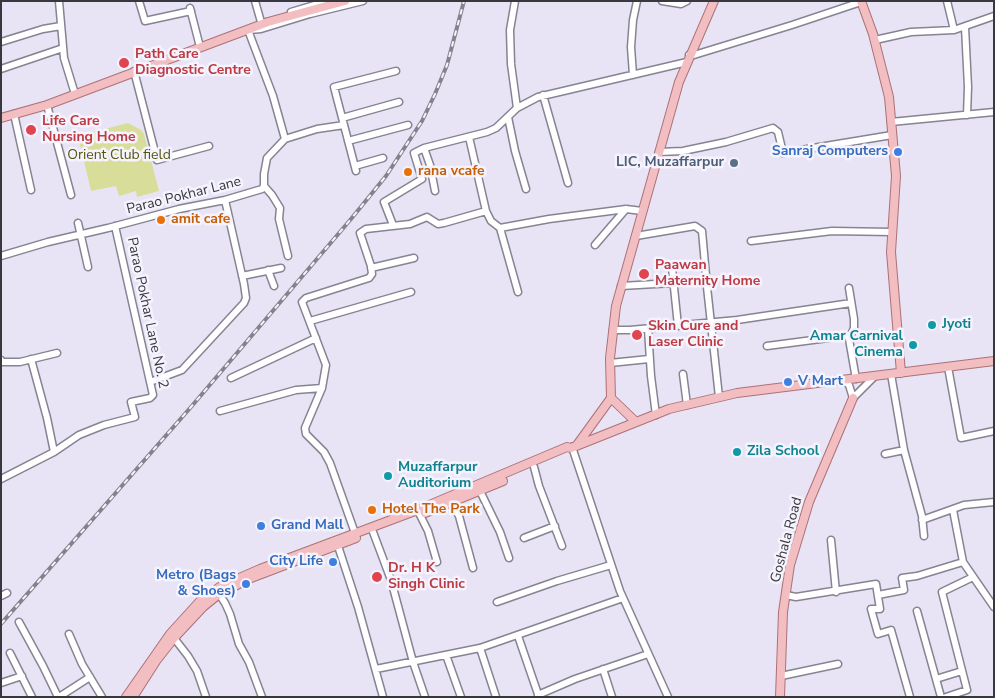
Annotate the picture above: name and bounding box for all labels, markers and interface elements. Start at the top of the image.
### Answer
place label: Path Care Diagnostic Centre [135,47,251,80]
marker: Path Care Diagnostic Centre [117,56,131,70]
place label: Life Care Nursing Home [42,114,136,146]
marker: Life Care Nursing Home [24,123,38,137]
place label: Sanraj Computers [772,144,888,160]
marker: Sanraj Computers [892,146,904,158]
park label: Orient Club field [67,148,171,164]
place label: LIC, Muzaffarpur [616,155,724,171]
marker: LIC, Muzaffarpur [728,157,740,169]
place label: rana vcafe [418,164,485,180]
marker: rana vcafe [402,166,414,178]
street label: Parao Pokhar Lane [125,174,243,218]
place label: amit cafe [171,212,230,228]
marker: amit cafe [155,214,167,226]
street label: Parao Pokhar Lane No. 2 [123,236,171,390]
place label: Paawan Maternity Home [655,258,760,290]
marker: Paawan Maternity Home [637,267,651,281]
place label: Jyoti [942,317,971,333]
place label: Skin Cure and Laser Clinic [648,319,738,352]
marker: Jyoti [926,319,938,331]
marker: Skin Cure and Laser Clinic [630,328,644,342]
place label: Amar Carnival Cinema [810,329,903,362]
marker: Amar Carnival Cinema [907,339,919,351]
place label: V Mart [798,374,843,390]
marker: V Mart [782,376,794,388]
place label: Zila School [747,444,819,460]
marker: Zila School [731,446,743,458]
place label: Muzaffarpur Auditorium [398,460,477,492]
marker: Muzaffarpur Auditorium [382,470,394,482]
street label: Goshala Road [768,495,806,585]
place label: Hotel The Park [382,502,480,518]
marker: Hotel The Park [366,504,378,516]
place label: Grand Mall [271,518,343,534]
marker: Grand Mall [255,520,267,532]
place label: City Life [269,554,323,570]
marker: City Life [327,556,339,568]
place label: Dr. H K Singh Clinic [388,561,465,594]
place label: Metro (Bags & Shoes) [156,568,236,600]
marker: Dr. H K Singh Clinic [370,570,384,584]
marker: Metro (Bags & Shoes) [240,578,252,590]

